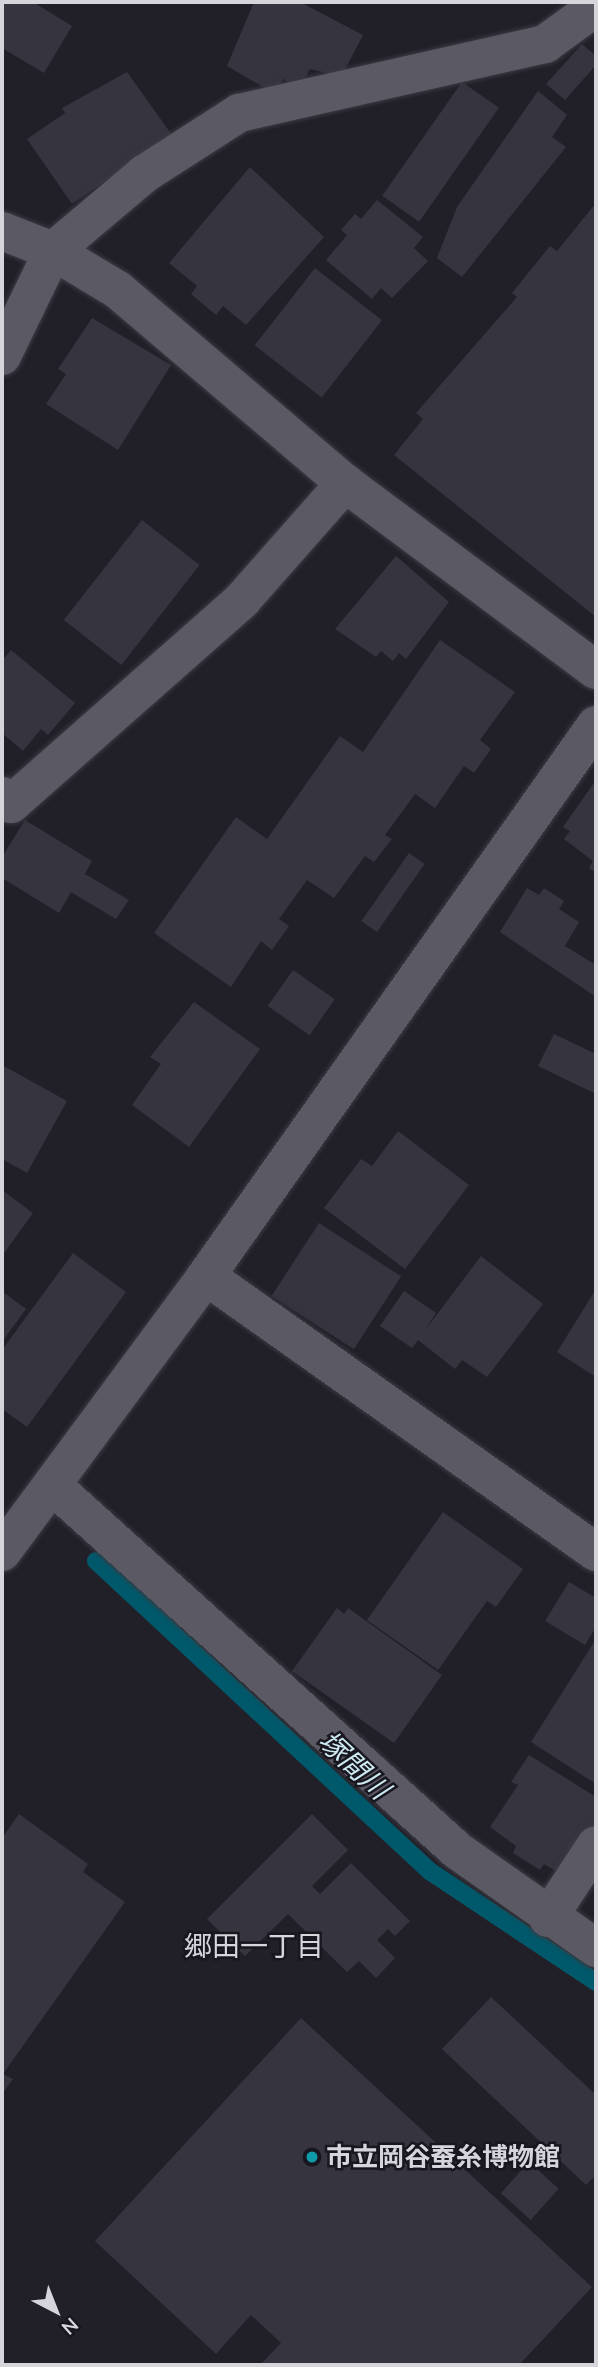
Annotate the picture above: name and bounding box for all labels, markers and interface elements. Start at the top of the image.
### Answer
water label: 塚間川 [312,1724,396,1806]
district label: 郷田一丁目 [184,1929,324,1963]
place label: 市立岡谷蚕糸博物館 [326,2141,560,2173]
marker: 市立岡谷蚕糸博物館 [304,2149,320,2165]
north arrow [21,2276,91,2346]
text: N [57,2313,83,2340]

